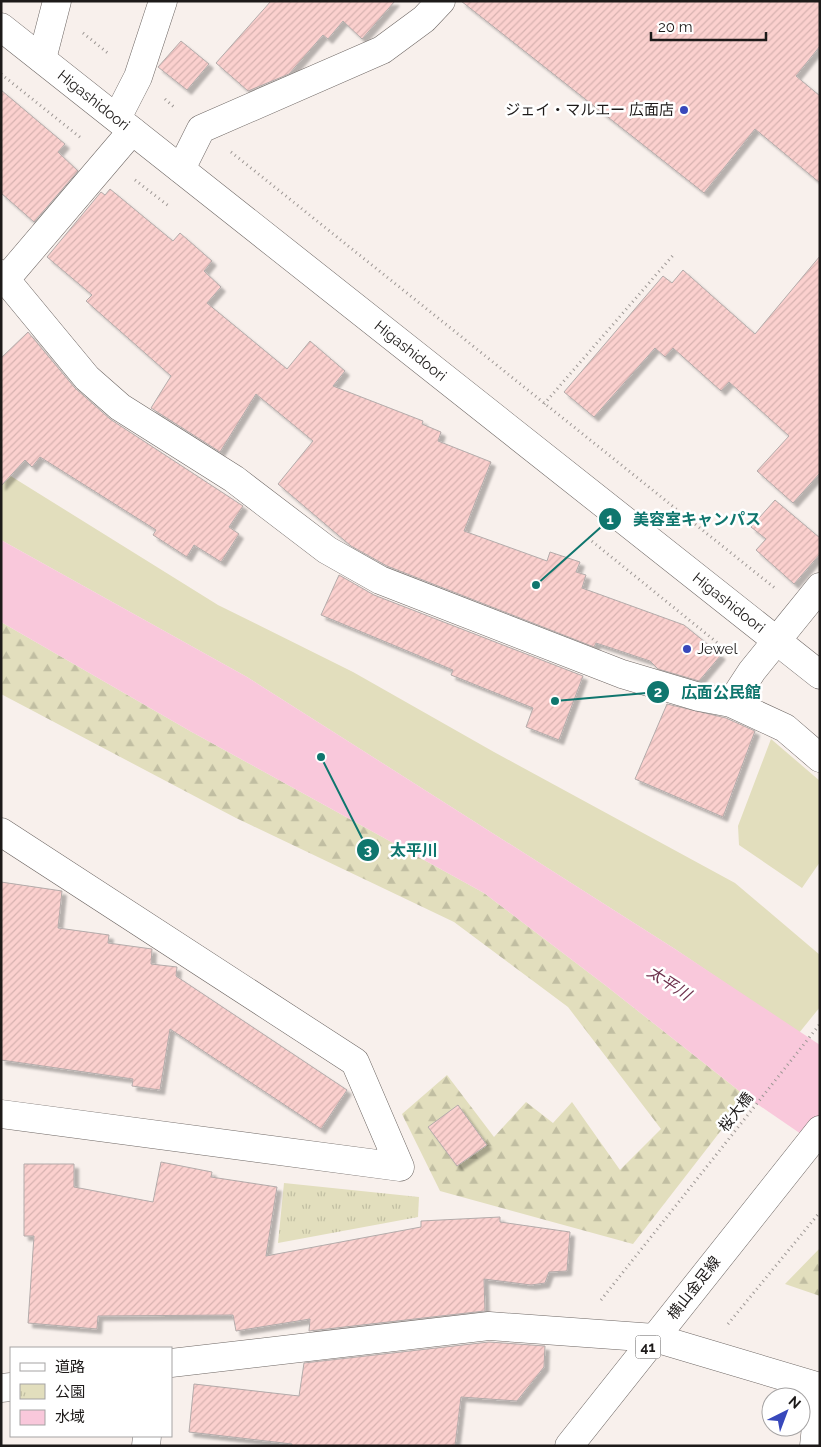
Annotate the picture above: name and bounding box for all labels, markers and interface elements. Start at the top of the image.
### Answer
scale bar [651,10,766,42]
text: 20 m [658,18,693,36]
street label: Higashidoori [54,66,133,134]
place label: ジェイ・マルエー 広面店 [505,101,674,119]
marker: ジェイ・マルエー 広面店 [678,104,690,116]
street label: Higashidoori [371,317,450,385]
callout: 美容室キャンパス [598,504,771,535]
text: 1 [606,510,614,528]
text: 美容室キャンパス [633,510,761,529]
street label: Higashidoori [689,569,768,637]
place label: Jewel [697,640,738,658]
marker: Jewel [681,643,693,655]
callout: 広面公民館 [646,677,771,708]
text: 2 [654,683,662,701]
text: 広面公民館 [681,683,761,702]
callout: 太平川 [355,835,448,866]
text: 3 [364,841,372,859]
text: 太平川 [390,841,438,860]
water label: 太平川 [644,962,696,1005]
street label: 桜大橋 [715,1089,757,1135]
street label: 横山金足線 [664,1253,724,1323]
road number: 41 [636,1335,660,1358]
legend [10,1347,172,1437]
text: 道路 [55,1358,85,1376]
text: 公園 [55,1383,85,1401]
north arrow [761,1387,811,1437]
text: N [785,1393,804,1412]
text: 水域 [55,1408,85,1426]

